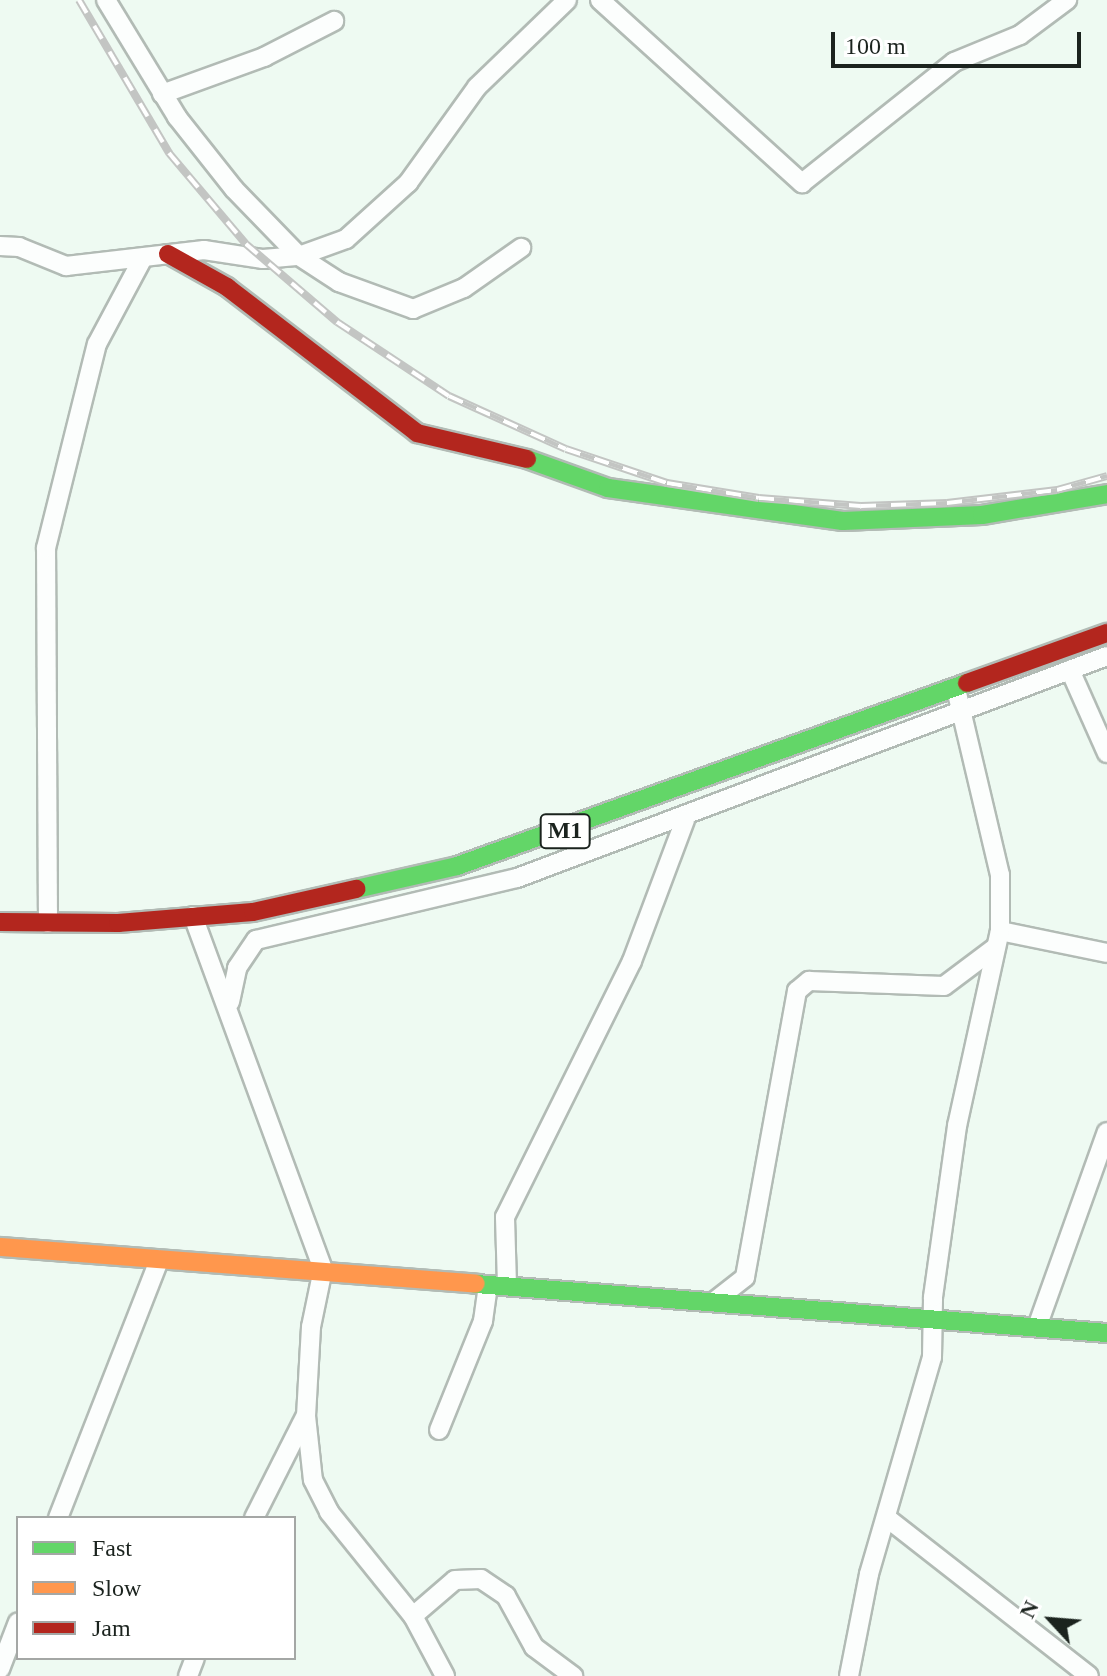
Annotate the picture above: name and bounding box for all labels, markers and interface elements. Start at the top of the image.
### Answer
scale bar [835,16,1085,66]
text: 100 m [845,33,906,59]
road number: M1 [539,811,591,851]
legend [16,1516,296,1660]
text: Fast [92,1535,132,1561]
text: Slow [92,1575,141,1601]
north arrow [1011,1580,1091,1660]
text: N [1014,1597,1044,1622]
text: Jam [92,1615,131,1641]

